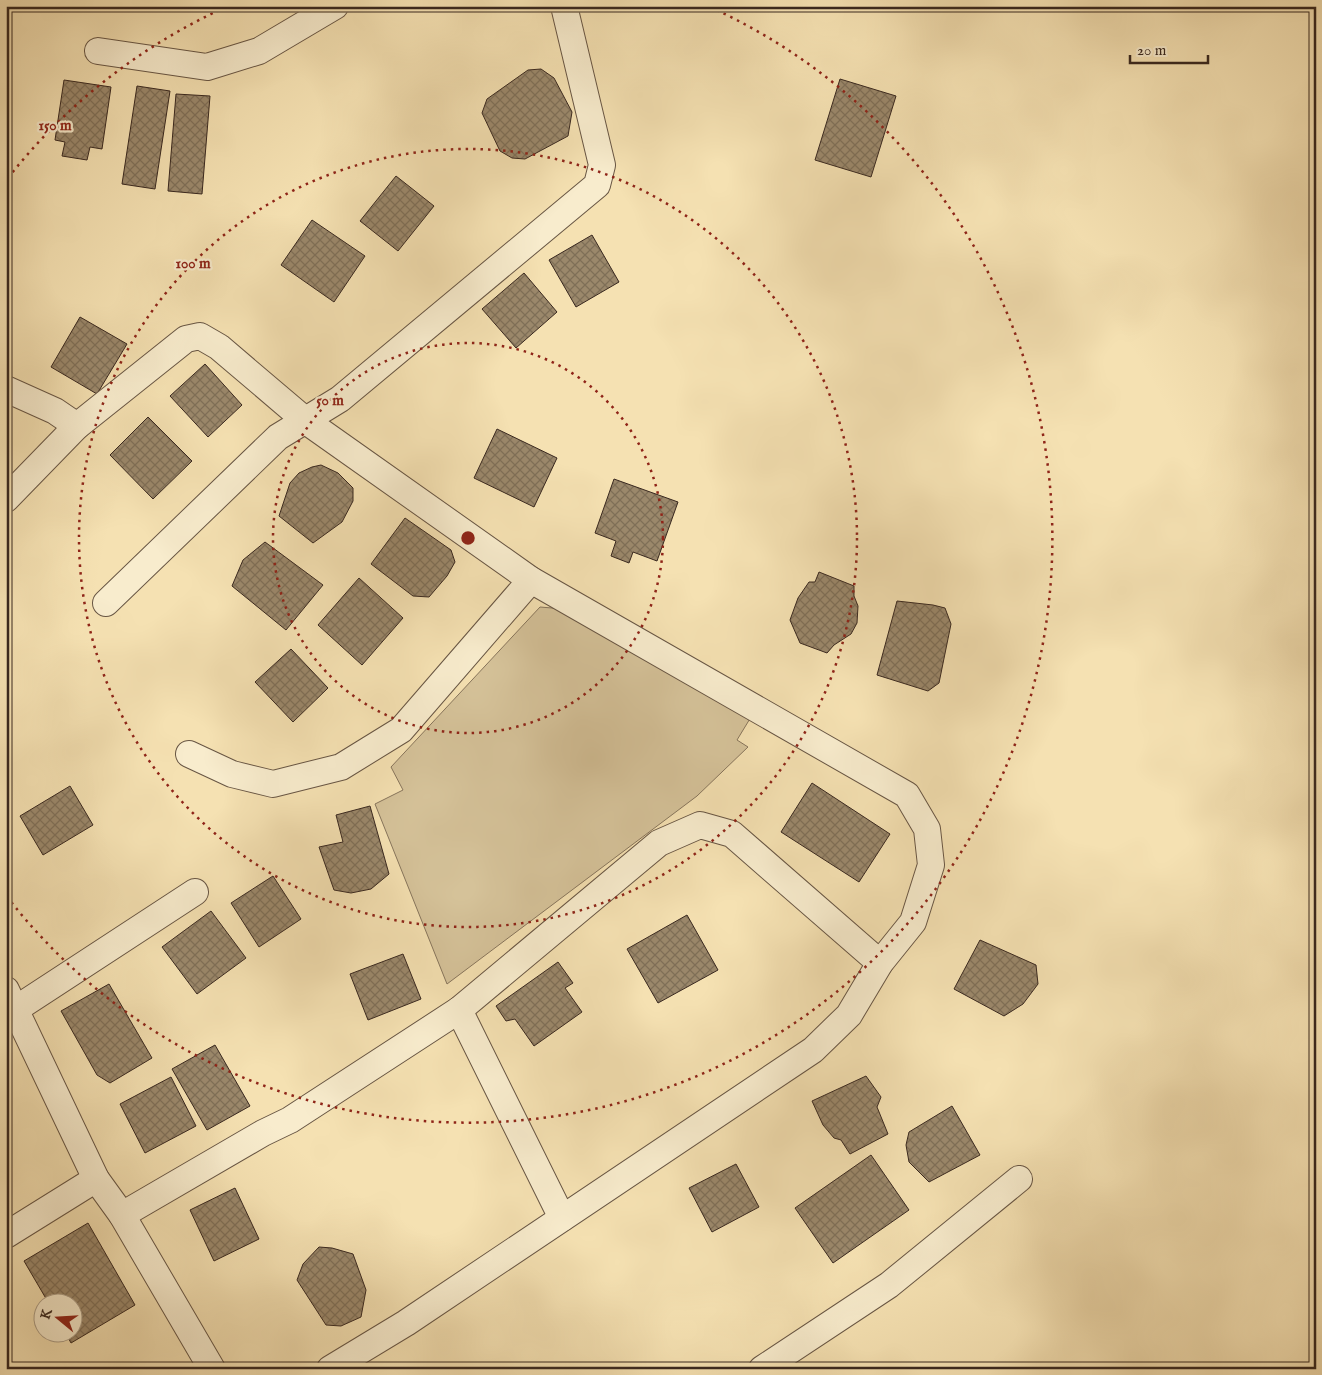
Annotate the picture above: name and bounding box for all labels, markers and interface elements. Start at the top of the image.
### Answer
scale bar [1130,32,1207,64]
text: 20 m [1137,41,1167,60]
text: 150 m [38,116,72,135]
text: 100 m [175,254,211,273]
text: 50 m [316,391,344,410]
centre of rings [459,529,477,547]
north arrow [32,1292,82,1342]
text: K [36,1306,57,1322]

